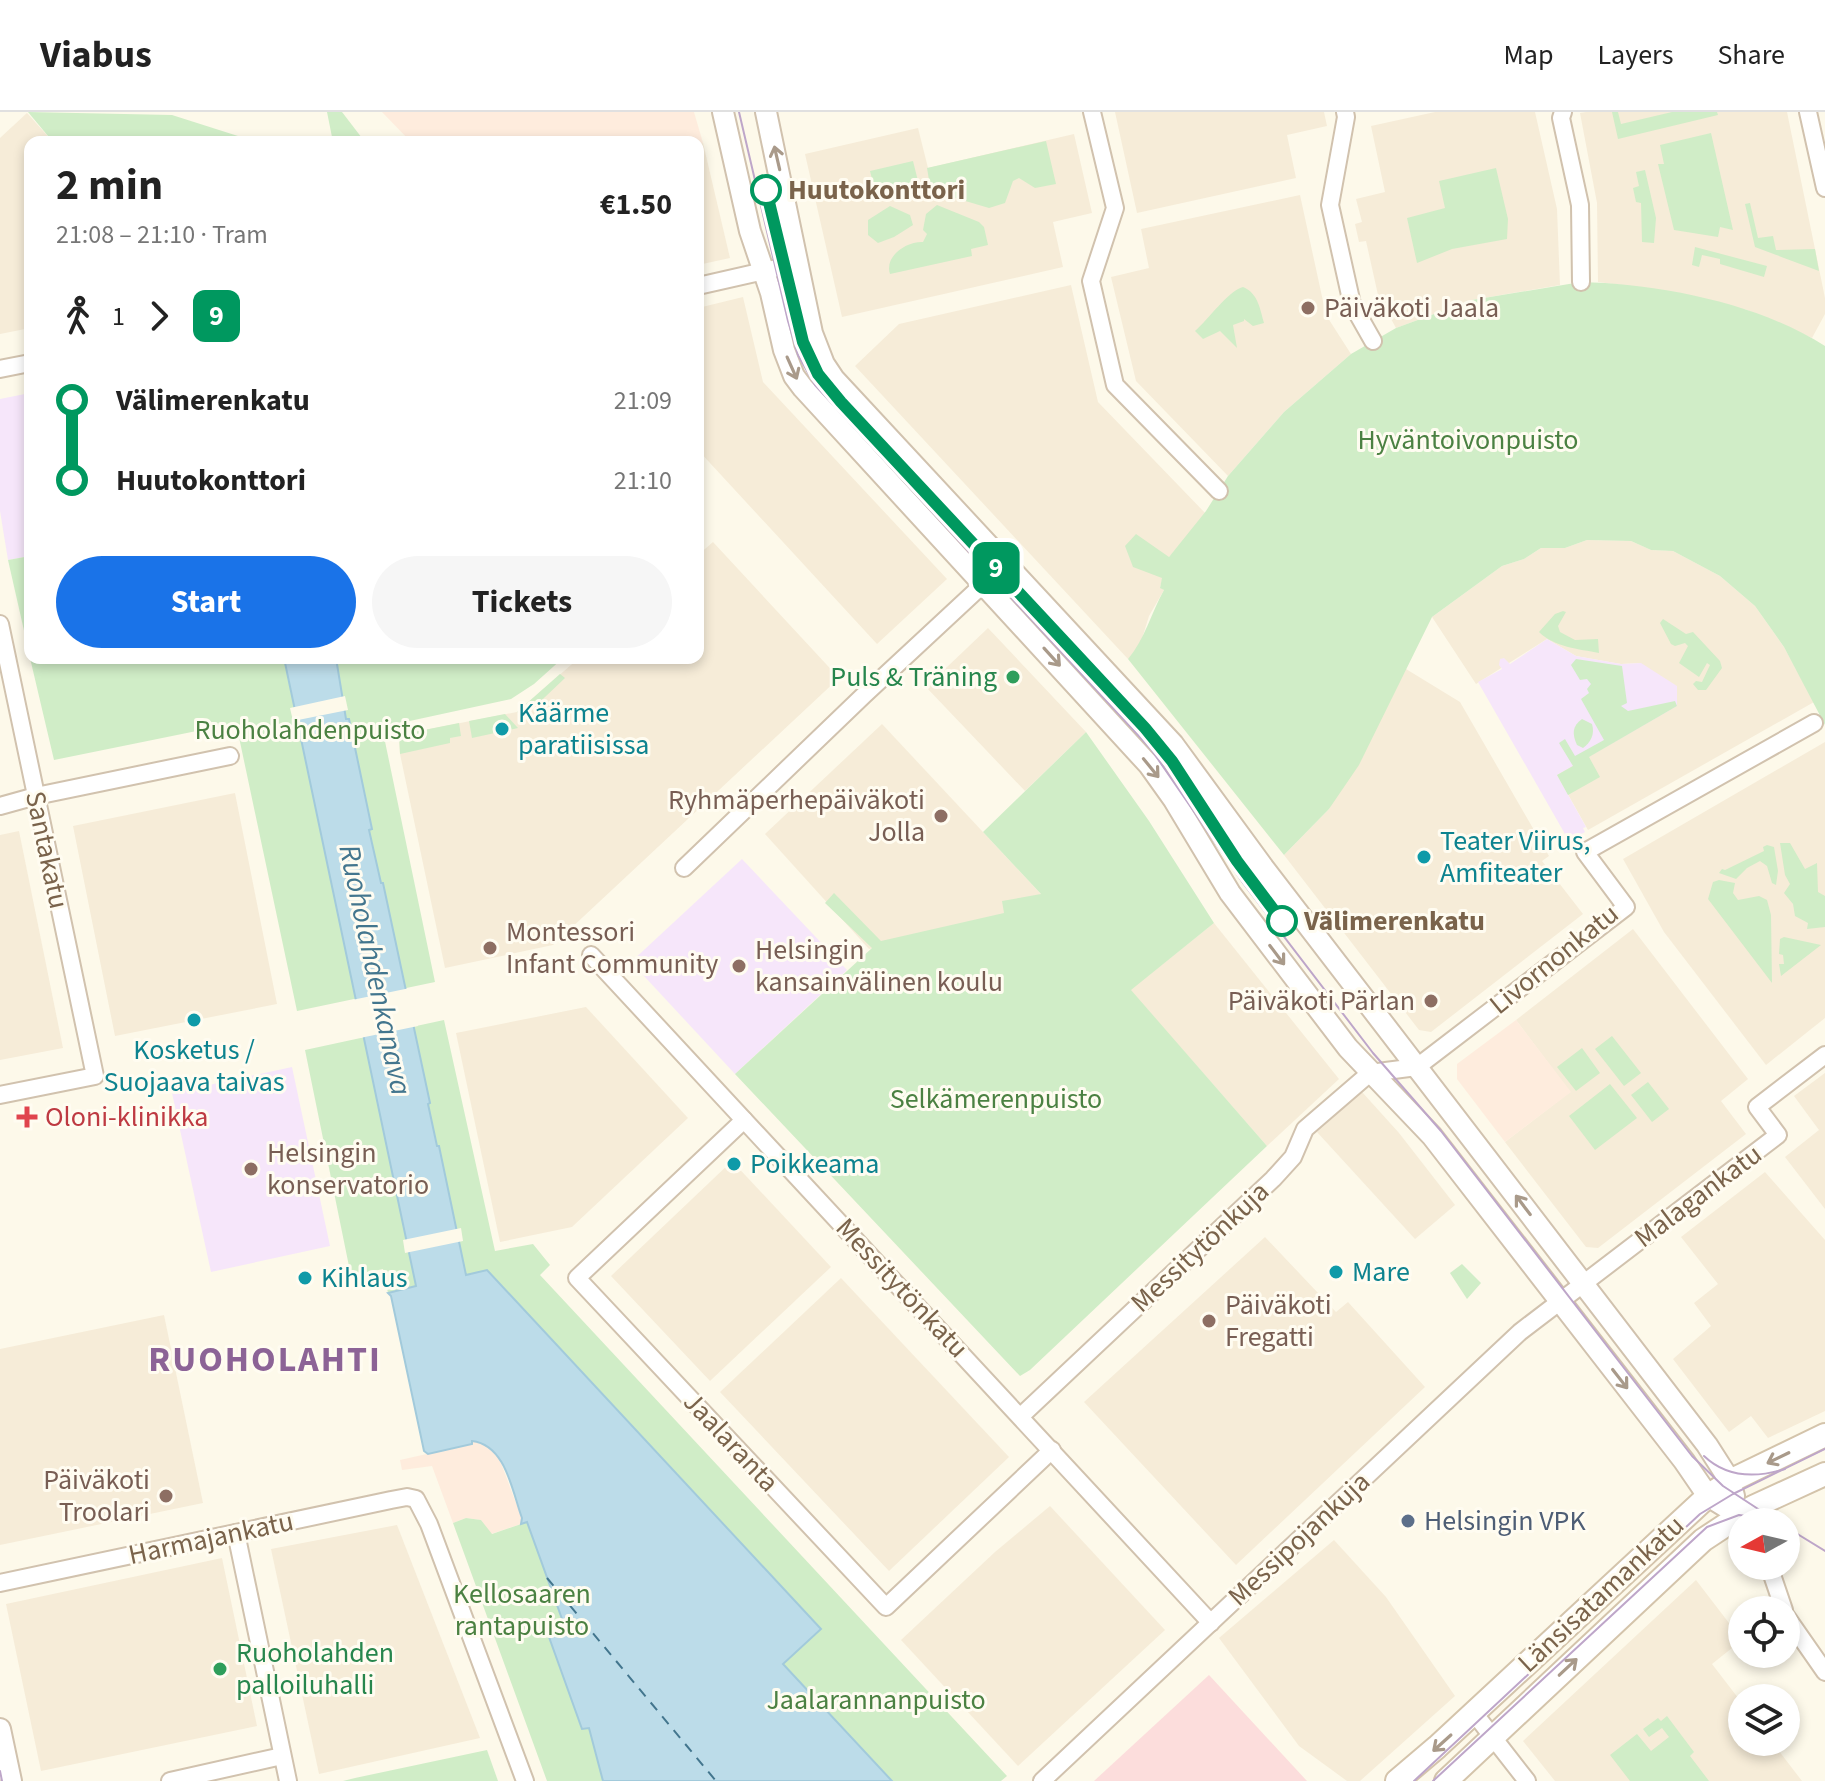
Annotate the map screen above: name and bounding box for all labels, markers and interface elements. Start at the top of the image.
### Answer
text: Viabus [40,28,152,82]
text: Map [1503,35,1553,75]
text: Layers [1597,35,1673,75]
text: Share [1717,35,1785,75]
one-way arrow [769,146,784,172]
text: 2 min [56,154,163,217]
place label: Huutokonttori [788,170,965,210]
marker: Huutokonttori [751,175,781,205]
text: €1.50 [600,183,672,226]
text: 21:08 – 21:10 · Tram [56,216,268,253]
place label: Päiväkoti Jaala [1324,288,1499,328]
icon: walk [56,294,100,338]
icon: forward [137,294,181,338]
text: 9 [209,296,224,336]
text: 1 [112,298,125,335]
marker: Päiväkoti Jaala [1299,299,1317,317]
one-way arrow [785,355,800,379]
text: Välimerenkatu [116,379,310,422]
text: 21:09 [614,382,672,419]
park label: Hyväntoivonpuisto [1358,420,1578,460]
text: Huutokonttori [116,459,306,502]
text: 21:10 [614,462,672,499]
line badge: 9 [970,542,1022,594]
text: 9 [989,548,1003,588]
button: Start [56,556,356,648]
button: Tickets [372,556,672,648]
one-way arrow [1042,646,1060,666]
place label: Puls & Träning [830,657,997,697]
marker: Puls & Träning [1004,668,1022,686]
place label: Käärme paratiisissa [518,693,649,765]
park label: Ruoholahdenpuisto [194,710,426,750]
marker: Käärme paratiisissa [493,720,511,738]
one-way arrow [1142,757,1160,778]
place label: Ryhmäperhepäiväkoti Jolla [668,780,925,852]
street label: Santakatu [15,787,79,913]
marker: Ryhmäperhepäiväkoti Jolla [932,807,950,825]
place label: Teater Viirus, Amfiteater [1440,821,1591,893]
water label: Ruoholahdenkanava [327,841,423,1099]
marker: Teater Viirus, Amfiteater [1415,848,1433,866]
street label: Livornonkatu [1481,894,1627,1024]
place label: Välimerenkatu [1303,901,1485,941]
marker: Välimerenkatu [1267,906,1297,936]
place label: Montessori Infant Community [506,912,718,984]
place label: Helsingin kansainvälinen koulu [755,930,1003,1002]
marker: Montessori Infant Community [481,939,499,957]
one-way arrow [1269,944,1286,965]
marker: Helsingin kansainvälinen koulu [730,957,748,975]
place label: Päiväkoti Pärlan [1228,981,1415,1021]
marker: Päiväkoti Pärlan [1422,992,1440,1010]
marker: Kosketus / Suojaava taivas [185,1011,203,1029]
place label: Kosketus / Suojaava taivas [104,1030,284,1102]
park label: Selkämerenpuisto [890,1079,1102,1119]
place label: Oloni-klinikka [45,1097,208,1137]
marker: Oloni-klinikka [16,1106,38,1128]
place label: Helsingin konservatorio [267,1133,429,1205]
street label: Malagankatu [1626,1135,1770,1257]
place label: Poikkeama [750,1144,879,1184]
marker: Poikkeama [725,1155,743,1173]
marker: Helsingin konservatorio [242,1160,260,1178]
street label: Messitytönkuja [1122,1172,1278,1322]
one-way arrow [1514,1195,1531,1216]
street label: Messitytönkatu [826,1209,978,1367]
place label: Mare [1352,1252,1410,1292]
place label: Kihlaus [321,1258,408,1298]
marker: Mare [1327,1263,1345,1281]
marker: Kihlaus [296,1269,314,1287]
place label: Päiväkoti Fregatti [1225,1285,1332,1357]
marker: Päiväkoti Fregatti [1200,1312,1218,1330]
district label: RUOHOLAHTI [148,1334,382,1385]
one-way arrow [1612,1368,1629,1389]
street label: Jaalaranta [674,1383,788,1501]
one-way arrow [1766,1451,1790,1467]
place label: Päiväkoti Troolari [43,1460,150,1532]
street label: Messipojankuja [1219,1463,1379,1615]
marker: Päiväkoti Troolari [157,1487,175,1505]
street label: Harmajankatu [125,1501,297,1575]
place label: Helsingin VPK [1424,1501,1586,1541]
street label: Länsisatamankatu [1509,1506,1693,1682]
north arrow [1728,1508,1800,1580]
map controls [1728,1508,1800,1756]
marker: Helsingin VPK [1399,1512,1417,1530]
park label: Kellosaaren rantapuisto [453,1574,591,1646]
button: locate [1728,1596,1800,1668]
place label: Ruoholahden palloiluhalli [236,1633,394,1705]
one-way arrow [1558,1657,1578,1676]
marker: Ruoholahden palloiluhalli [211,1660,229,1678]
park label: Jaalarannanpuisto [766,1680,986,1720]
button: layers [1728,1684,1800,1756]
one-way arrow [1432,1733,1452,1751]

